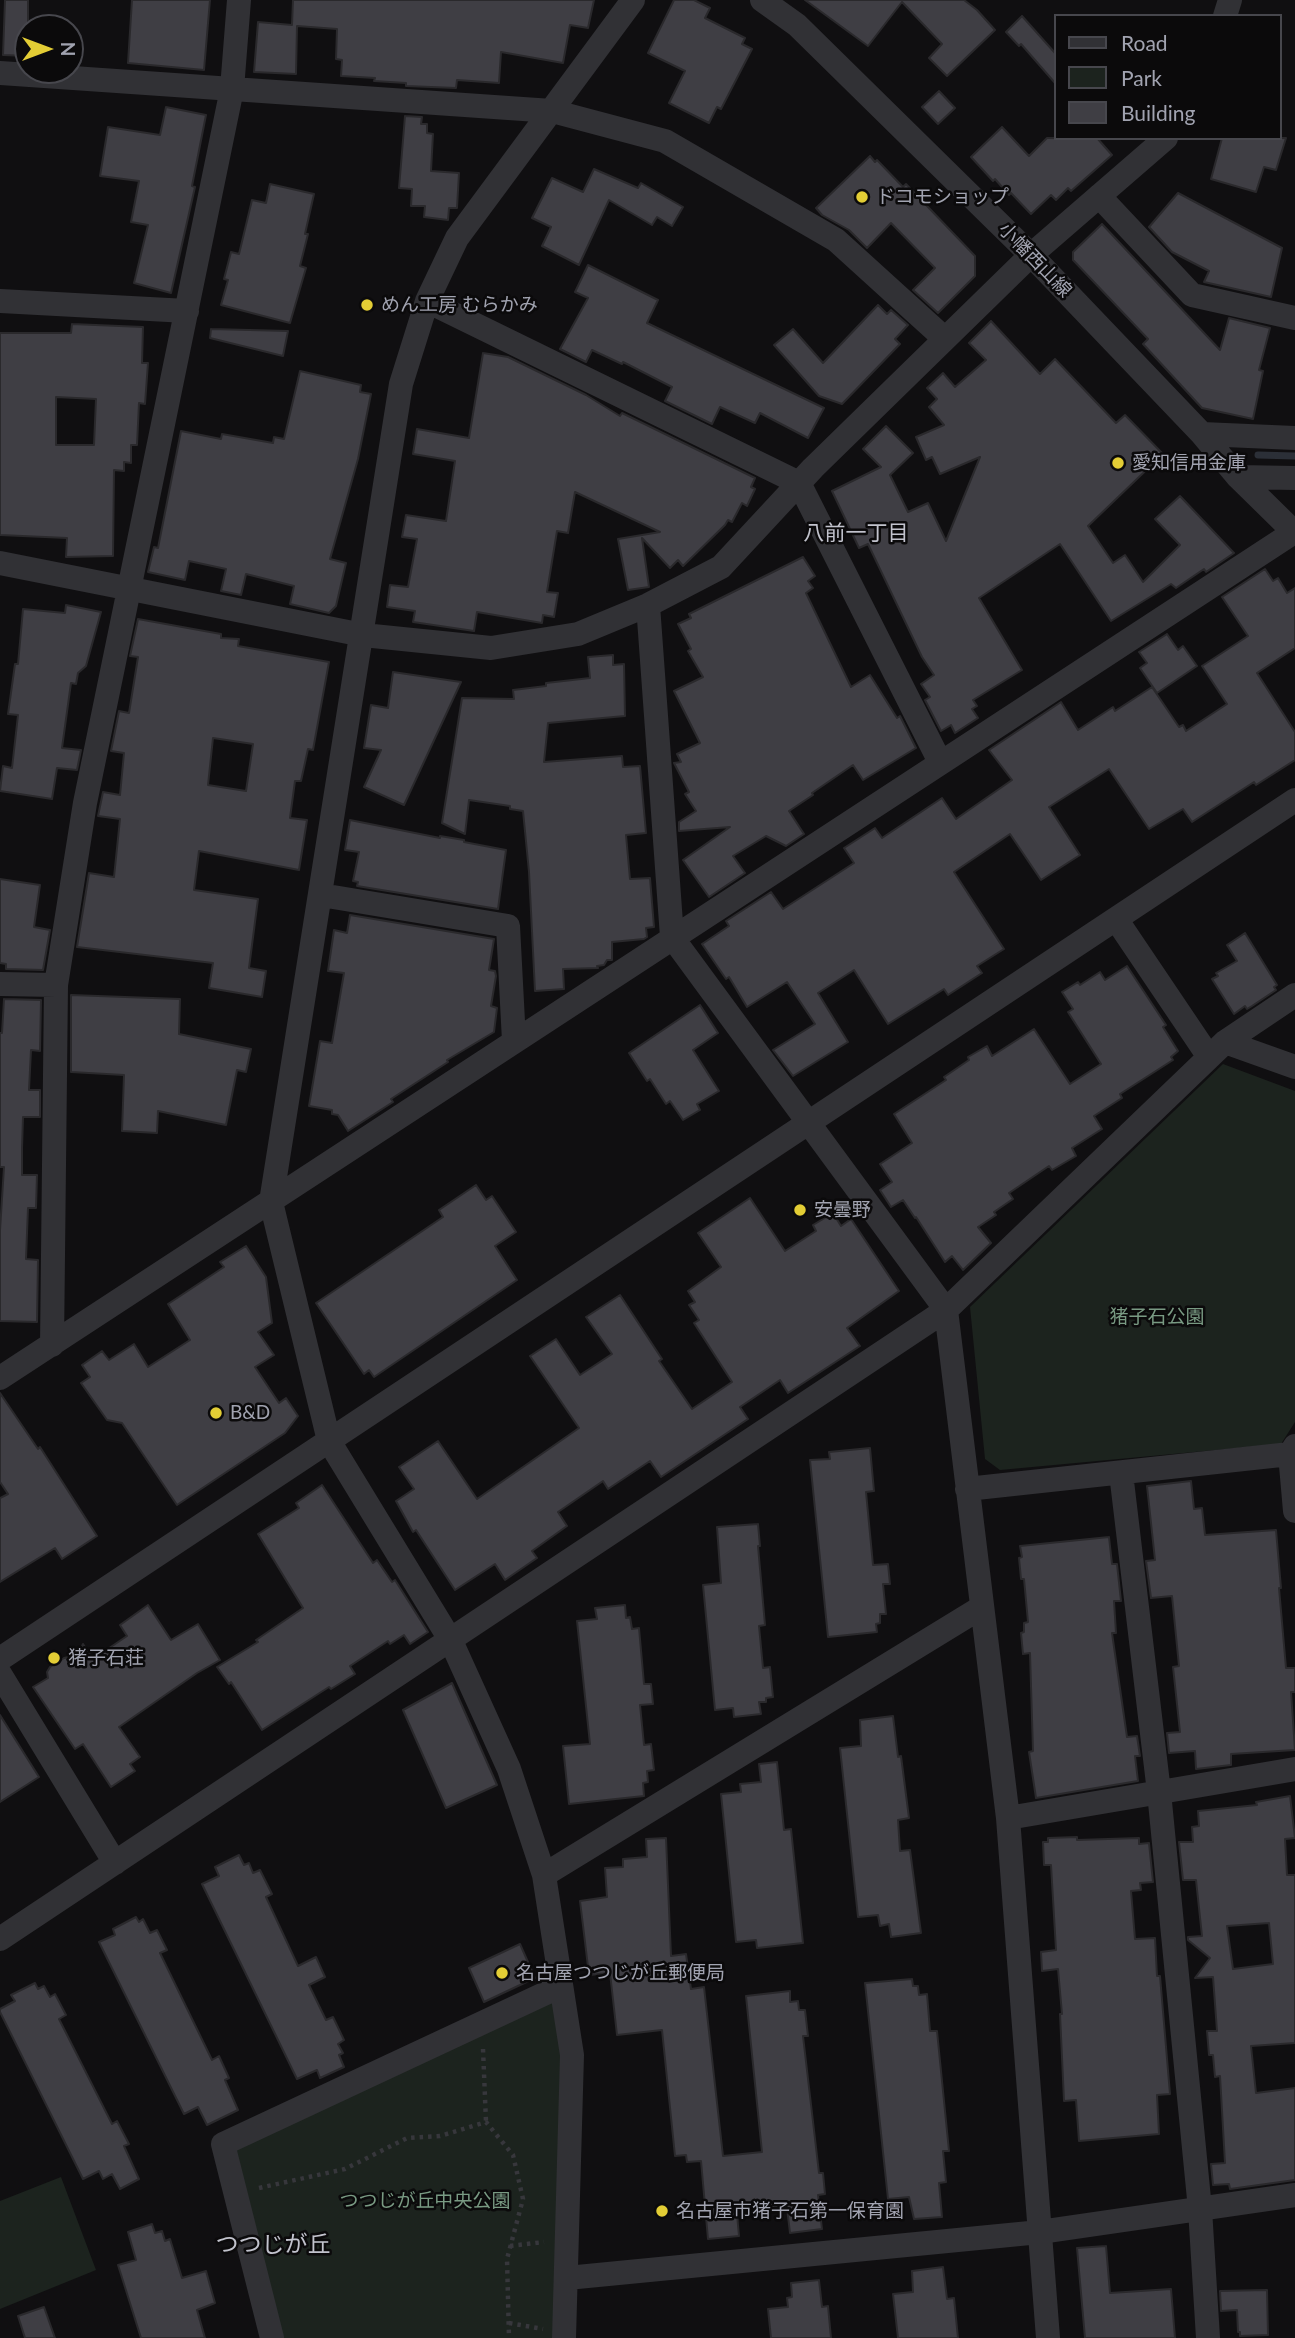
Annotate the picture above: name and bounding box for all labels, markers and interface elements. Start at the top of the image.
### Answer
north arrow [14,14,84,84]
legend [1054,14,1281,140]
text: Road [1121,30,1168,55]
text: N [57,42,80,56]
text: Park [1121,65,1162,90]
text: Building [1121,100,1196,125]
place label: ドコモショップ [876,186,1009,208]
marker: ドコモショップ [854,189,870,205]
street label: 小幡西山線 [994,218,1076,302]
place label: めん工房 むらかみ [381,294,538,316]
marker: めん工房 むらかみ [359,297,375,313]
place label: 愛知信用金庫 [1132,452,1246,474]
marker: 愛知信用金庫 [1110,455,1126,471]
district label: 八前一丁目 [804,520,908,546]
place label: 安曇野 [814,1199,871,1221]
marker: 安曇野 [792,1202,808,1218]
park label: 猪子石公園 [1110,1306,1204,1328]
place label: B&D [230,1402,270,1424]
marker: B&D [208,1405,224,1421]
place label: 猪子石荘 [68,1647,144,1669]
marker: 猪子石荘 [46,1650,62,1666]
place label: 名古屋つつじが丘郵便局 [516,1962,725,1984]
marker: 名古屋つつじが丘郵便局 [494,1965,510,1981]
park label: つつじが丘中央公園 [340,2190,510,2212]
place label: 名古屋市猪子石第一保育園 [676,2200,904,2222]
marker: 名古屋市猪子石第一保育園 [654,2203,670,2219]
district label: つつじが丘 [216,2231,330,2259]

